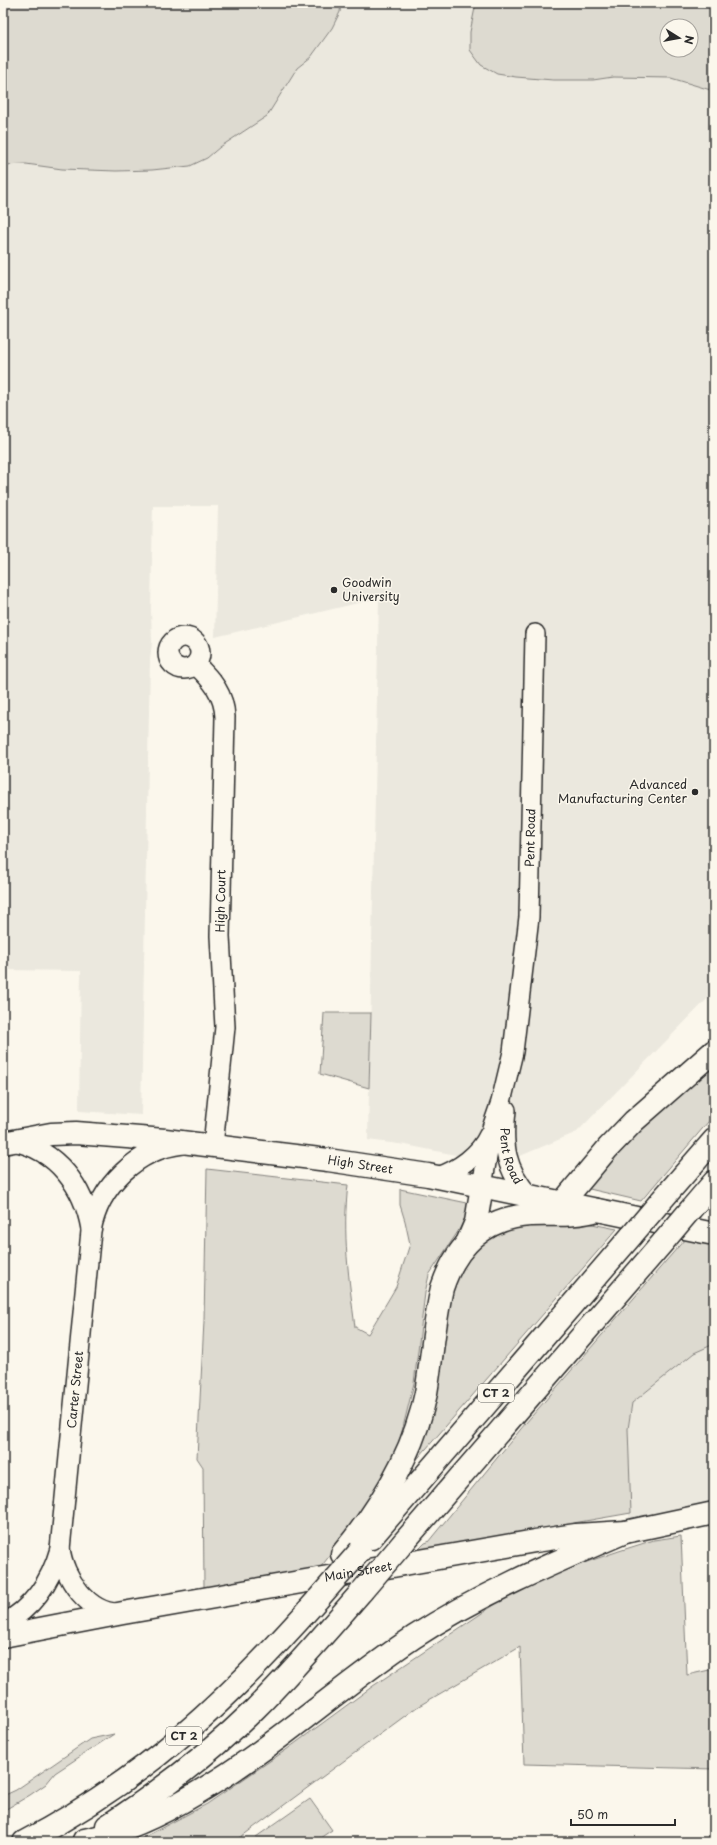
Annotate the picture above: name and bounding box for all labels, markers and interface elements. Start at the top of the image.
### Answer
north arrow [659,18,699,58]
text: N [680,34,698,46]
place label: Goodwin University [342,573,400,605]
marker: Goodwin University [329,585,339,595]
place label: Advanced Manufacturing Center [558,775,687,807]
marker: Advanced Manufacturing Center [690,787,700,797]
street label: Pent Road [520,808,539,867]
street label: High Court [210,869,230,933]
street label: Pent Road [496,1128,528,1188]
street label: High Street [327,1150,394,1178]
street label: Carter Street [62,1350,87,1429]
road number: CT 2 [478,1384,514,1402]
street label: Main Street [323,1556,393,1586]
road number: CT 2 [166,1727,202,1745]
scale bar [571,1801,675,1827]
text: 50 m [577,1805,608,1823]

